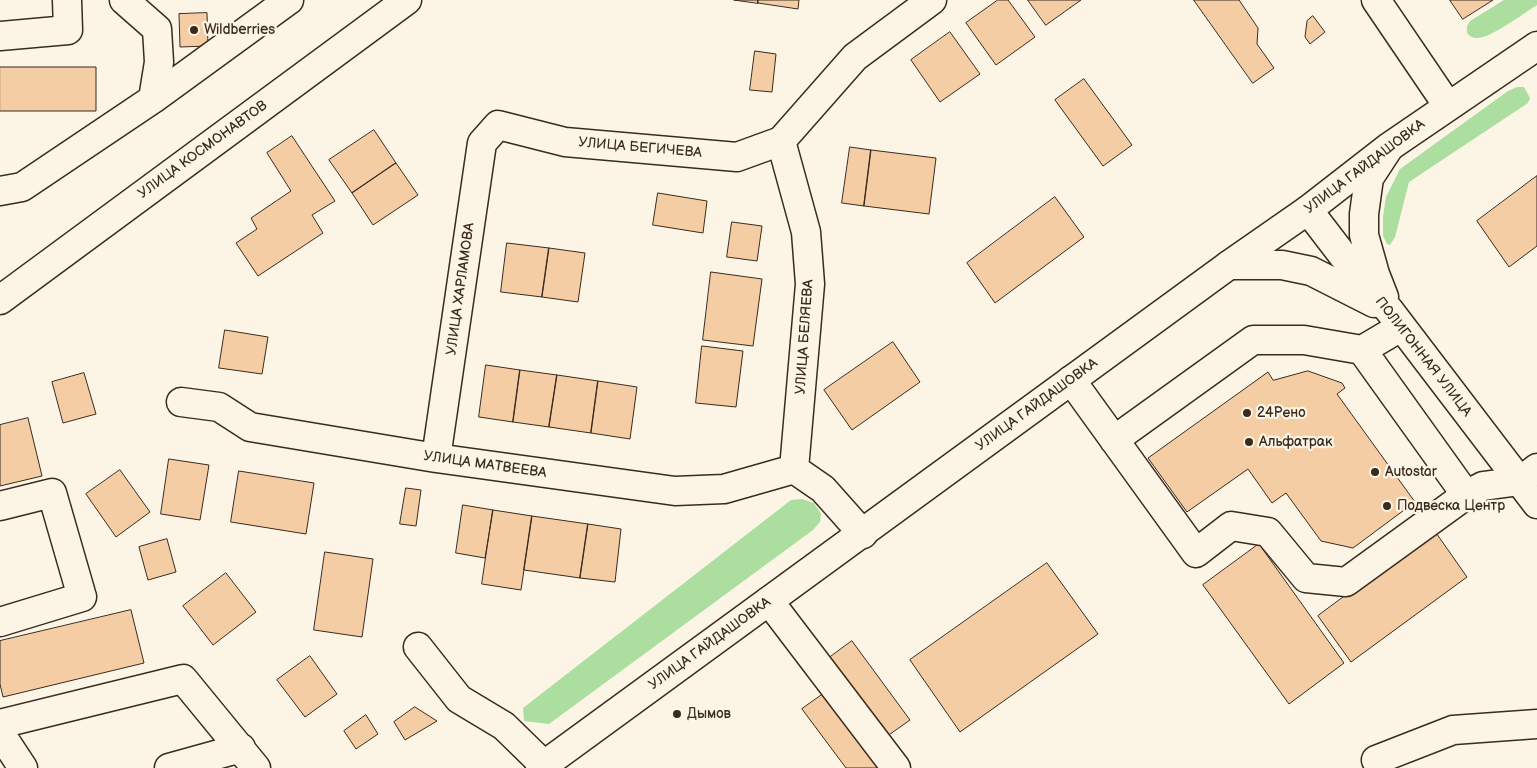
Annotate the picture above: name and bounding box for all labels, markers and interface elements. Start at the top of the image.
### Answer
place label: Wildberries [204,22,275,38]
marker: Wildberries [188,24,200,36]
street label: УЛИЦА КОСМОНАВТОВ [135,97,271,203]
street label: УЛИЦА ГАЙДАШОВКА [1302,116,1428,218]
street label: УЛИЦА БЕГИЧЕВА [577,134,703,162]
street label: УЛИЦА ХАРЛАМОВА [443,222,479,356]
street label: УЛИЦА БЕЛЯЕВА [793,279,817,395]
street label: ПОЛИГОННАЯ УЛИЦА [1371,294,1475,420]
street label: УЛИЦА ГАЙДАШОВКА [973,355,1101,455]
place label: 24Рено [1257,405,1305,421]
marker: 24Рено [1241,407,1253,419]
place label: Альфатрак [1259,434,1332,450]
marker: Альфатрак [1243,436,1255,448]
street label: УЛИЦА МАТВЕЕВА [422,448,548,482]
place label: Autostar [1385,464,1437,480]
marker: Autostar [1369,466,1381,478]
place label: Подвеска Центр [1397,498,1505,514]
marker: Подвеска Центр [1381,500,1393,512]
street label: УЛИЦА ГАЙДАШОВКА [646,594,774,694]
place label: Дымов [687,706,731,722]
marker: Дымов [671,708,683,720]

